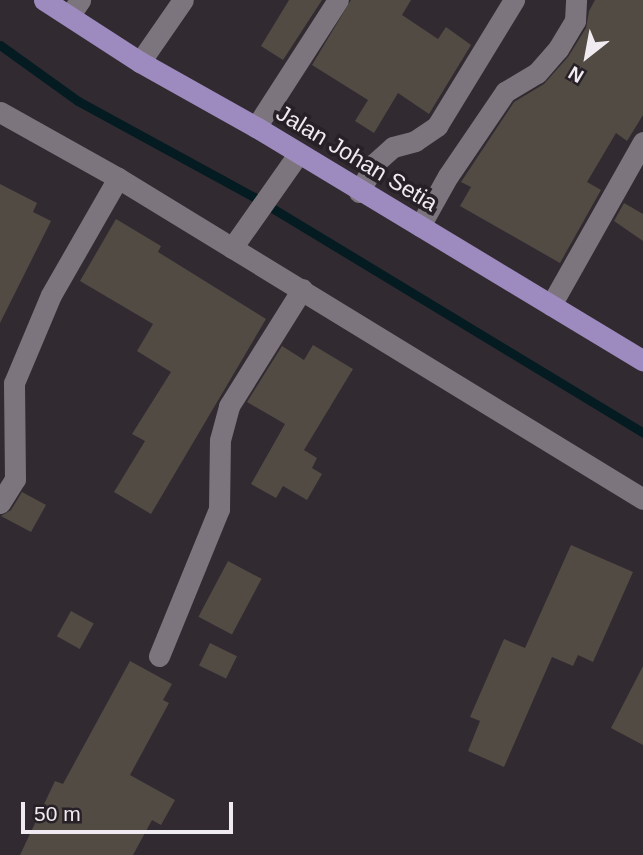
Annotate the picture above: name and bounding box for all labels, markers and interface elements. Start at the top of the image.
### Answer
north arrow [552,21,622,91]
text: N [565,62,587,87]
street label: Jalan Johan Setia [272,99,442,217]
scale bar [24,788,236,832]
text: 50 m [34,802,81,825]

